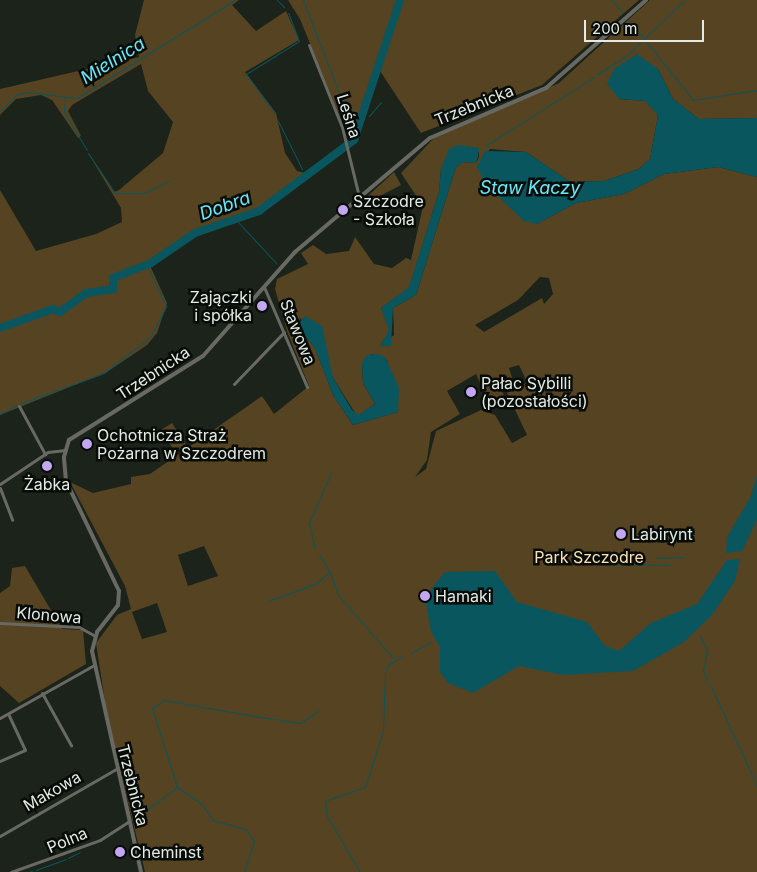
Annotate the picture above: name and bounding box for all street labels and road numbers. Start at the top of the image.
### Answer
street label: Trzebnicka [432,80,516,130]
street label: Leśna [333,92,365,140]
street label: Stawowa [276,297,320,367]
street label: Trzebnicka [113,342,193,404]
street label: Klonowa [16,603,82,627]
street label: Trzebnicka [114,742,152,828]
street label: Makowa [20,767,84,815]
street label: Polna [44,823,90,857]

